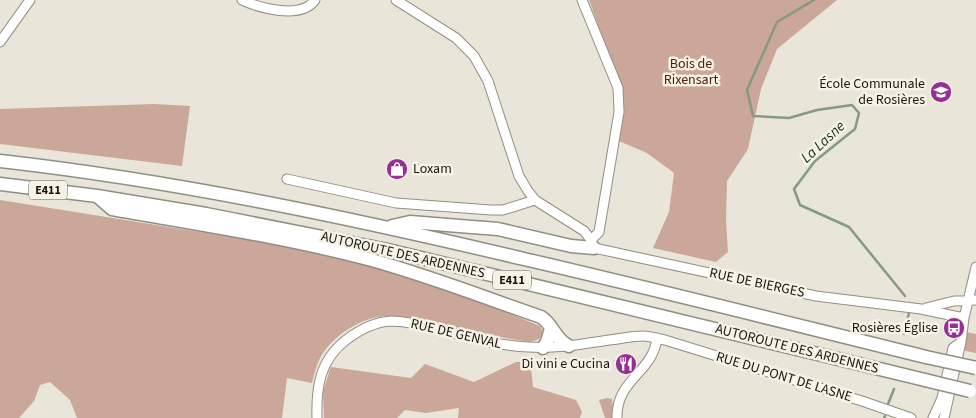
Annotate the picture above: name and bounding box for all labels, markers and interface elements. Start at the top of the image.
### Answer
park label: Bois de Rixensart [664,54,719,90]
place label: École Communale de Rosières [819,74,925,110]
school or university icon: École Communale de Rosières [929,80,953,104]
water label: La Lasne [796,116,850,168]
shop icon: Loxam [385,157,409,181]
place label: Loxam [413,159,452,179]
road number: E411 [29,180,67,200]
street label: AUTOROUTE DES ARDENNES [319,226,487,284]
street label: RUE DE BIERGES [708,263,806,303]
road number: E411 [493,270,531,290]
street label: RUE DE GENVAL [409,314,503,354]
bus stop icon: Rosières Église [942,316,966,340]
place label: Rosières Église [852,318,938,338]
street label: AUTOROUTE DES ARDENNES [713,319,881,379]
street label: RUE DU PONT DE LASNE [713,347,855,407]
restaurant icon: Di vini e Cucina [614,352,638,376]
place label: Di vini e Cucina [522,354,610,374]

